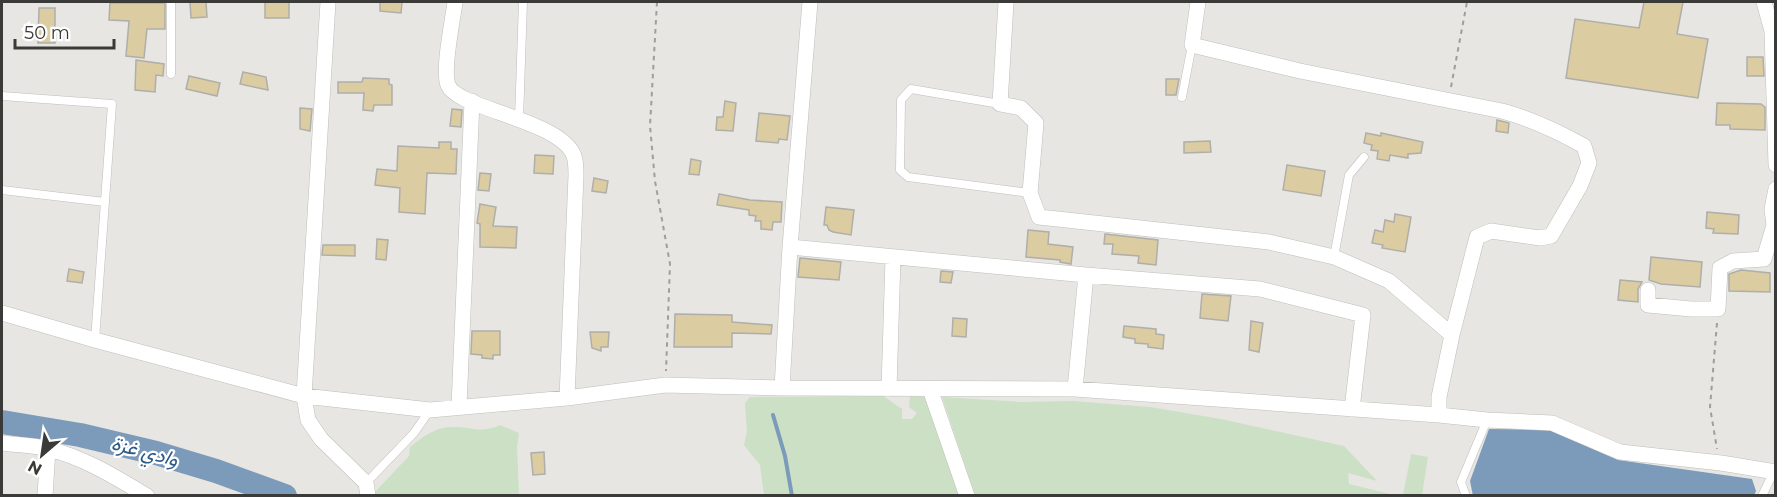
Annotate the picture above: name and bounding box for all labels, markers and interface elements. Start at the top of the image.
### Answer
scale bar [15,12,114,50]
text: 50 m [24,22,70,44]
north arrow [12,425,72,485]
water label: وادي غزة [108,431,181,475]
text: N [25,456,45,479]

